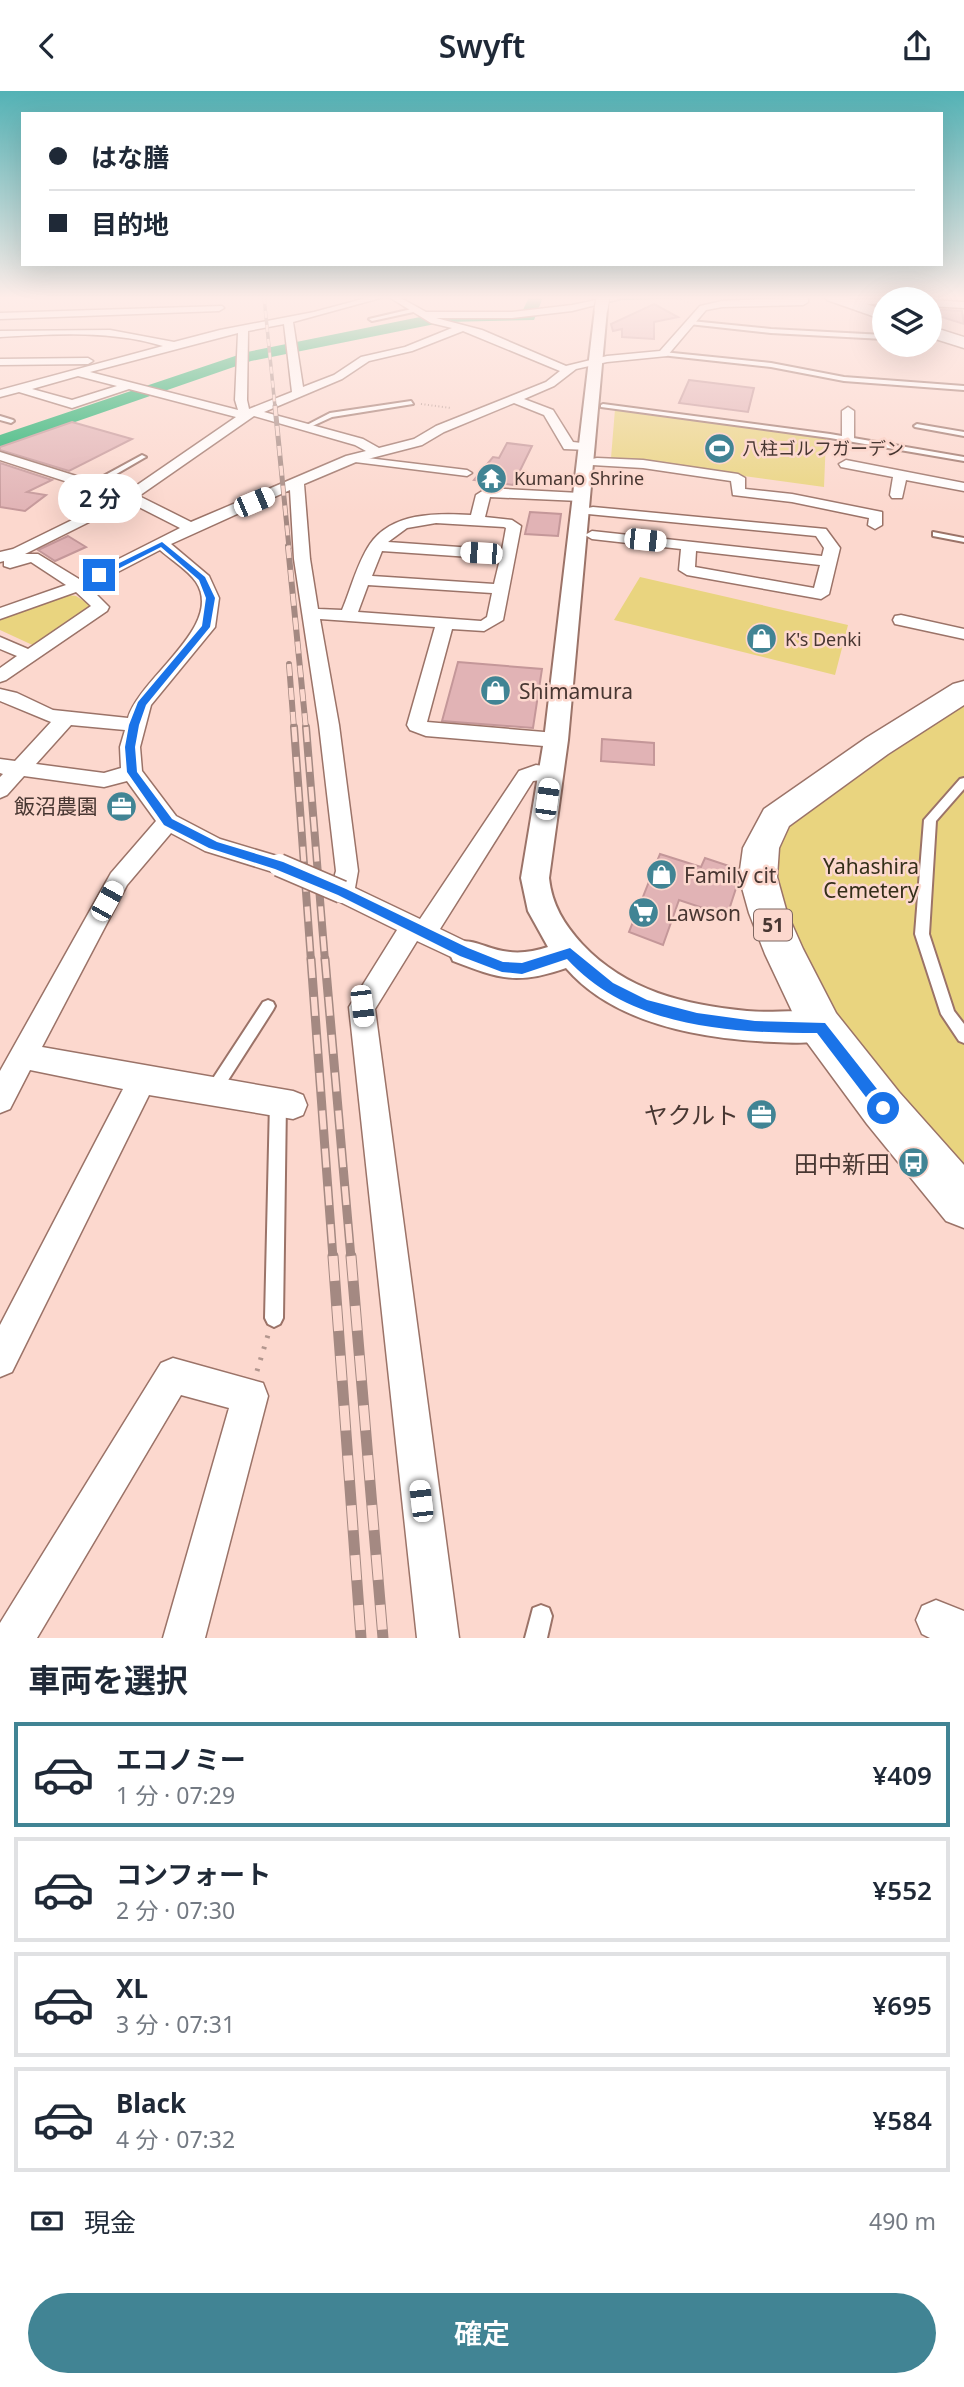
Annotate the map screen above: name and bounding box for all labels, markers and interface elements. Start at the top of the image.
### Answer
text: Swyft [439,24,525,67]
icon: back [28,27,66,65]
icon: share [898,27,936,65]
text: はな膳 [91,139,169,175]
text: 目的地 [91,206,169,242]
map controls [872,287,942,357]
button: layers [872,287,942,357]
sports icon: 八柱ゴルフガーデン [702,431,736,465]
place label: 八柱ゴルフガーデン [742,436,904,460]
temple icon: Kumano Shrine [474,461,508,495]
place label: Kumano Shrine [514,466,644,490]
callout: 2 分 [57,473,141,523]
text: 2 分 [79,482,121,514]
car [231,484,278,520]
car [624,527,667,553]
car [460,541,503,565]
route end [83,559,115,591]
shop icon: K's Denki [745,622,779,656]
place label: K's Denki [785,627,862,651]
shop icon: Shimamura [479,674,513,708]
place label: Shimamura [519,677,633,705]
car [534,777,561,821]
office icon: 飯沼農園 [104,789,138,823]
place label: 飯沼農園 [14,792,98,820]
park label: Yahashira Cemetery [823,852,919,904]
shop icon: Family cit [644,858,678,892]
place label: Family cit [684,861,777,889]
car [88,878,127,924]
supermarket icon: Lawson [626,896,660,930]
place label: Lawson [666,899,741,927]
road number: 51 [754,909,792,940]
car [350,984,375,1028]
route start [867,1092,899,1124]
office icon: ヤクルト [745,1097,779,1131]
place label: ヤクルト [644,1098,739,1131]
bus stop icon: 田中新田 [896,1146,930,1180]
place label: 田中新田 [794,1147,890,1180]
car [409,1479,434,1523]
text: 車両を選択 [28,1658,188,1701]
text: エコノミー [116,1741,246,1777]
icon: car [32,1743,95,1806]
text: ¥409 [873,1757,932,1793]
text: 1 分 · 07:29 [116,1779,235,1811]
text: コンフォート [116,1856,271,1892]
icon: car [32,1858,95,1921]
text: ¥552 [873,1872,932,1908]
text: 2 分 · 07:30 [116,1894,235,1926]
text: XL [116,1970,148,2006]
icon: car [32,1973,95,2036]
text: ¥695 [873,1987,932,2023]
text: 3 分 · 07:31 [116,2008,235,2040]
text: Black [116,2085,186,2121]
icon: car [32,2088,95,2151]
text: ¥584 [873,2102,932,2138]
text: 4 分 · 07:32 [116,2123,235,2155]
icon: cash [28,2202,66,2240]
text: 現金 [84,2204,136,2240]
text: 490 m [869,2205,936,2237]
button: 確定 [28,2293,936,2373]

